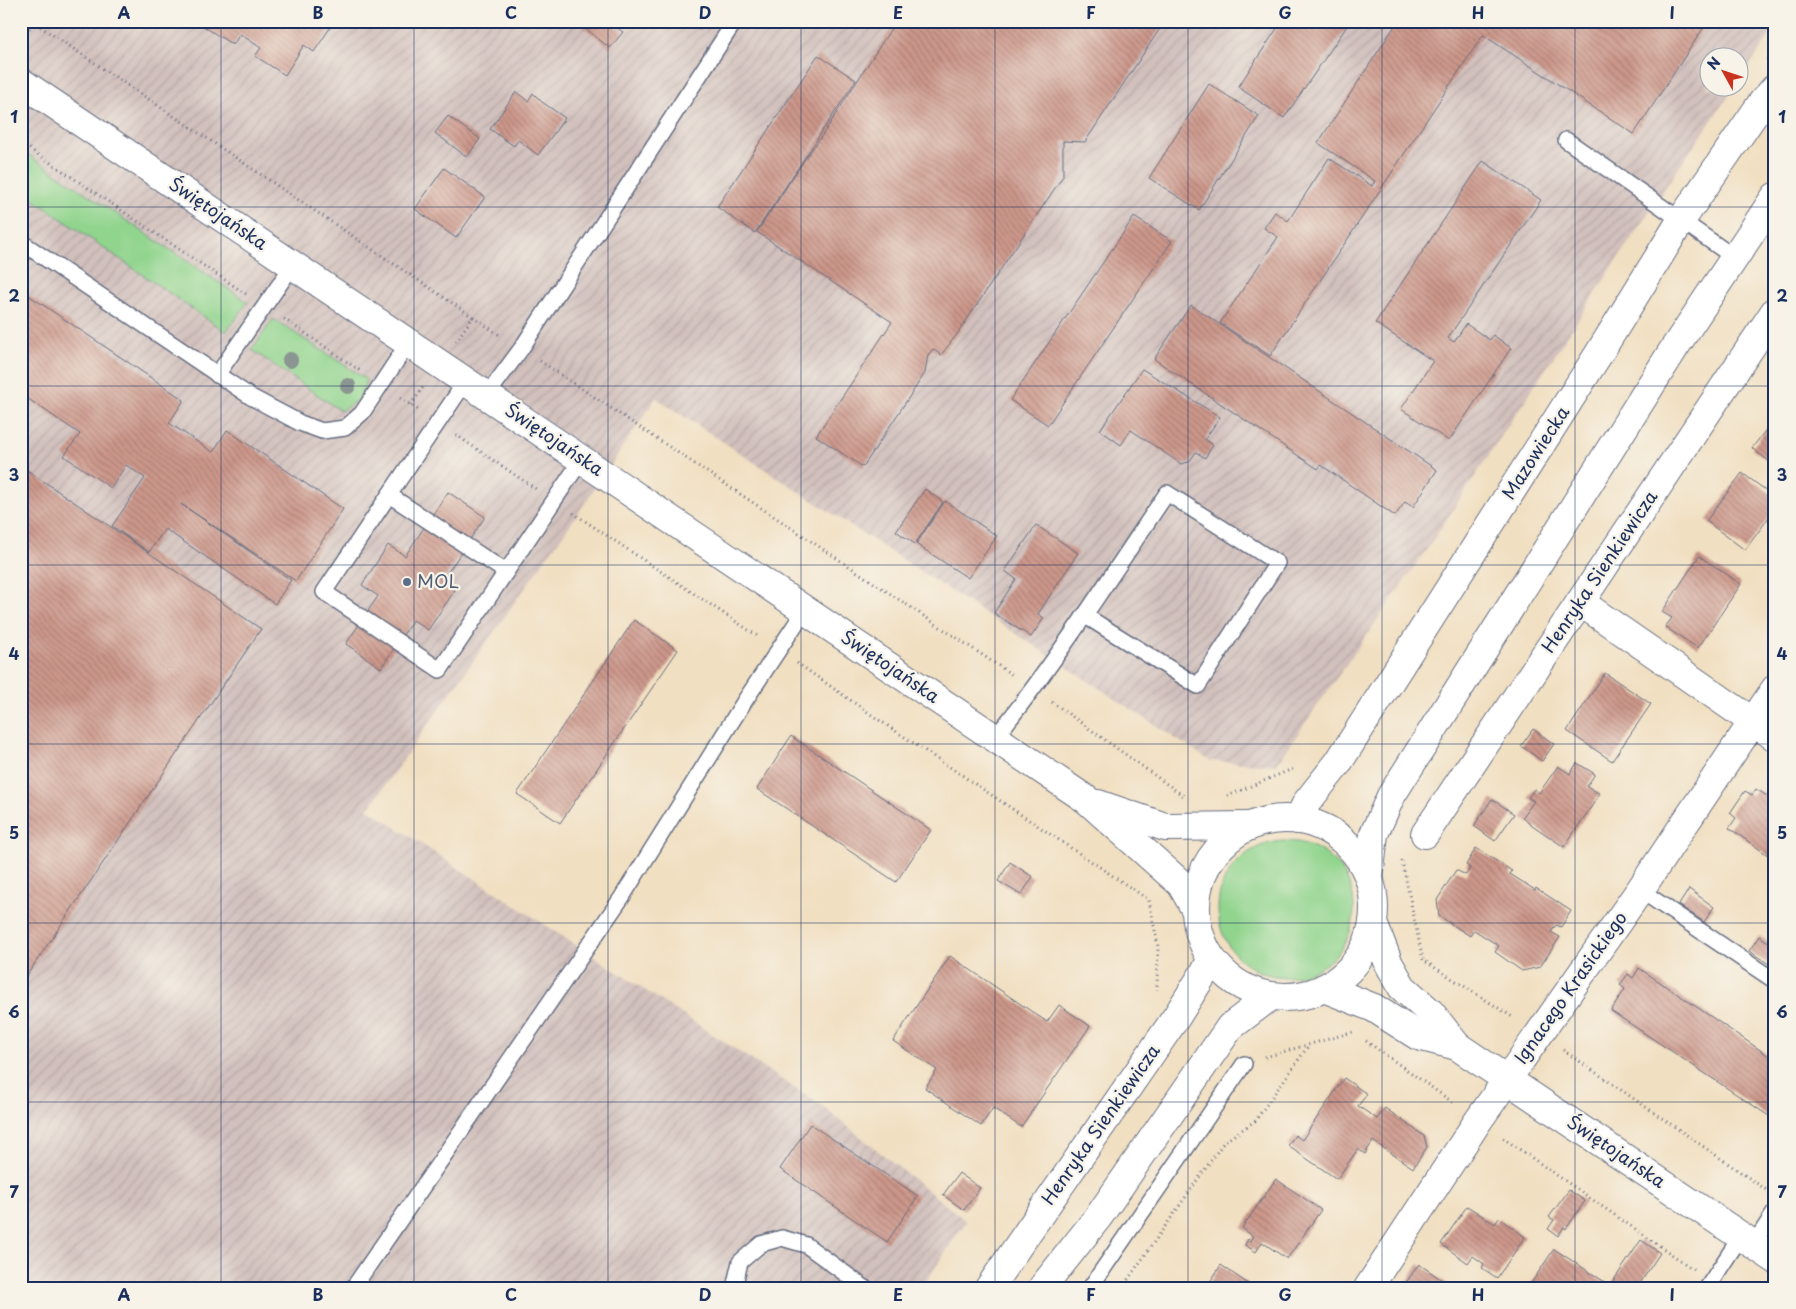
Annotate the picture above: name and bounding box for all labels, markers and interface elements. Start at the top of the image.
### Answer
text: A [118,0,131,24]
text: B [313,0,324,24]
text: C [505,0,517,24]
text: D [699,0,711,24]
text: E [893,0,903,24]
text: F [1086,0,1096,24]
text: G [1278,0,1292,24]
text: H [1472,0,1484,24]
text: I [1669,0,1675,24]
north arrow [1698,48,1748,98]
text: N [1702,52,1725,74]
text: 1 [10,104,18,128]
text: 1 [1778,104,1786,128]
street label: Świętojańska [164,170,274,256]
text: 2 [8,283,20,307]
text: 2 [1776,283,1788,307]
street label: Świętojańska [500,396,610,482]
street label: Mazowiecka [1494,399,1576,504]
text: 3 [9,462,19,486]
text: 3 [1777,462,1787,486]
street label: Henryka Sienkiewicza [1534,484,1664,658]
place label: MOL [417,567,459,594]
marker: MOL [401,576,413,588]
street label: Świętojańska [836,623,946,709]
text: 4 [9,641,20,665]
text: 4 [1777,641,1788,665]
text: 5 [9,820,19,844]
text: 5 [1777,820,1787,844]
street label: Ignacego Krasickiego [1507,905,1633,1069]
text: 6 [8,999,20,1023]
text: 6 [1776,999,1788,1023]
street label: Henryka Sienkiewicza [1034,1038,1166,1210]
street label: Świętojańska [1562,1108,1672,1194]
text: 7 [9,1179,19,1203]
text: 7 [1777,1179,1787,1203]
text: A [118,1282,131,1306]
text: B [313,1282,324,1306]
text: C [505,1282,517,1306]
text: D [699,1282,711,1306]
text: E [893,1282,903,1306]
text: F [1086,1282,1096,1306]
text: G [1278,1282,1292,1306]
text: H [1472,1282,1484,1306]
text: I [1669,1282,1675,1306]

